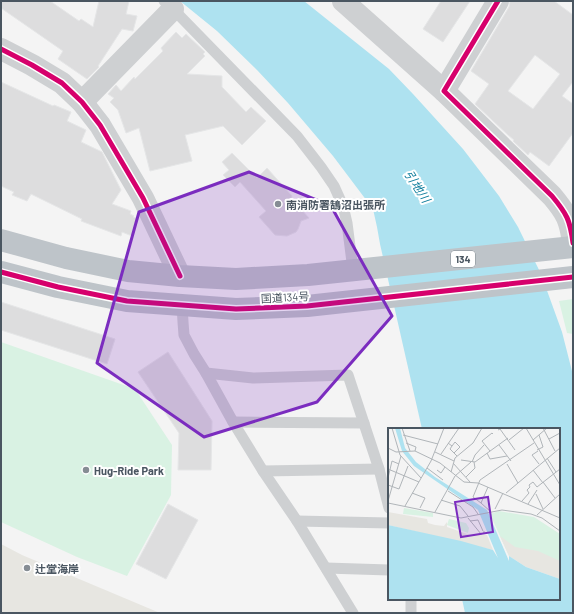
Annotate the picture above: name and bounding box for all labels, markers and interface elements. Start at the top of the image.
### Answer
water label: 引地川 [402,167,435,207]
place label: 南消防署鵠沼出張所 [286,198,385,211]
marker: 南消防署鵠沼出張所 [273,199,283,209]
road number: 134 [451,251,475,267]
street label: 国道134号 [260,289,310,305]
inset map [388,428,560,600]
place label: Hug-Ride Park [94,464,164,477]
marker: Hug-Ride Park [81,465,91,475]
place label: 辻堂海岸 [35,562,79,575]
marker: 辻堂海岸 [22,563,32,573]

